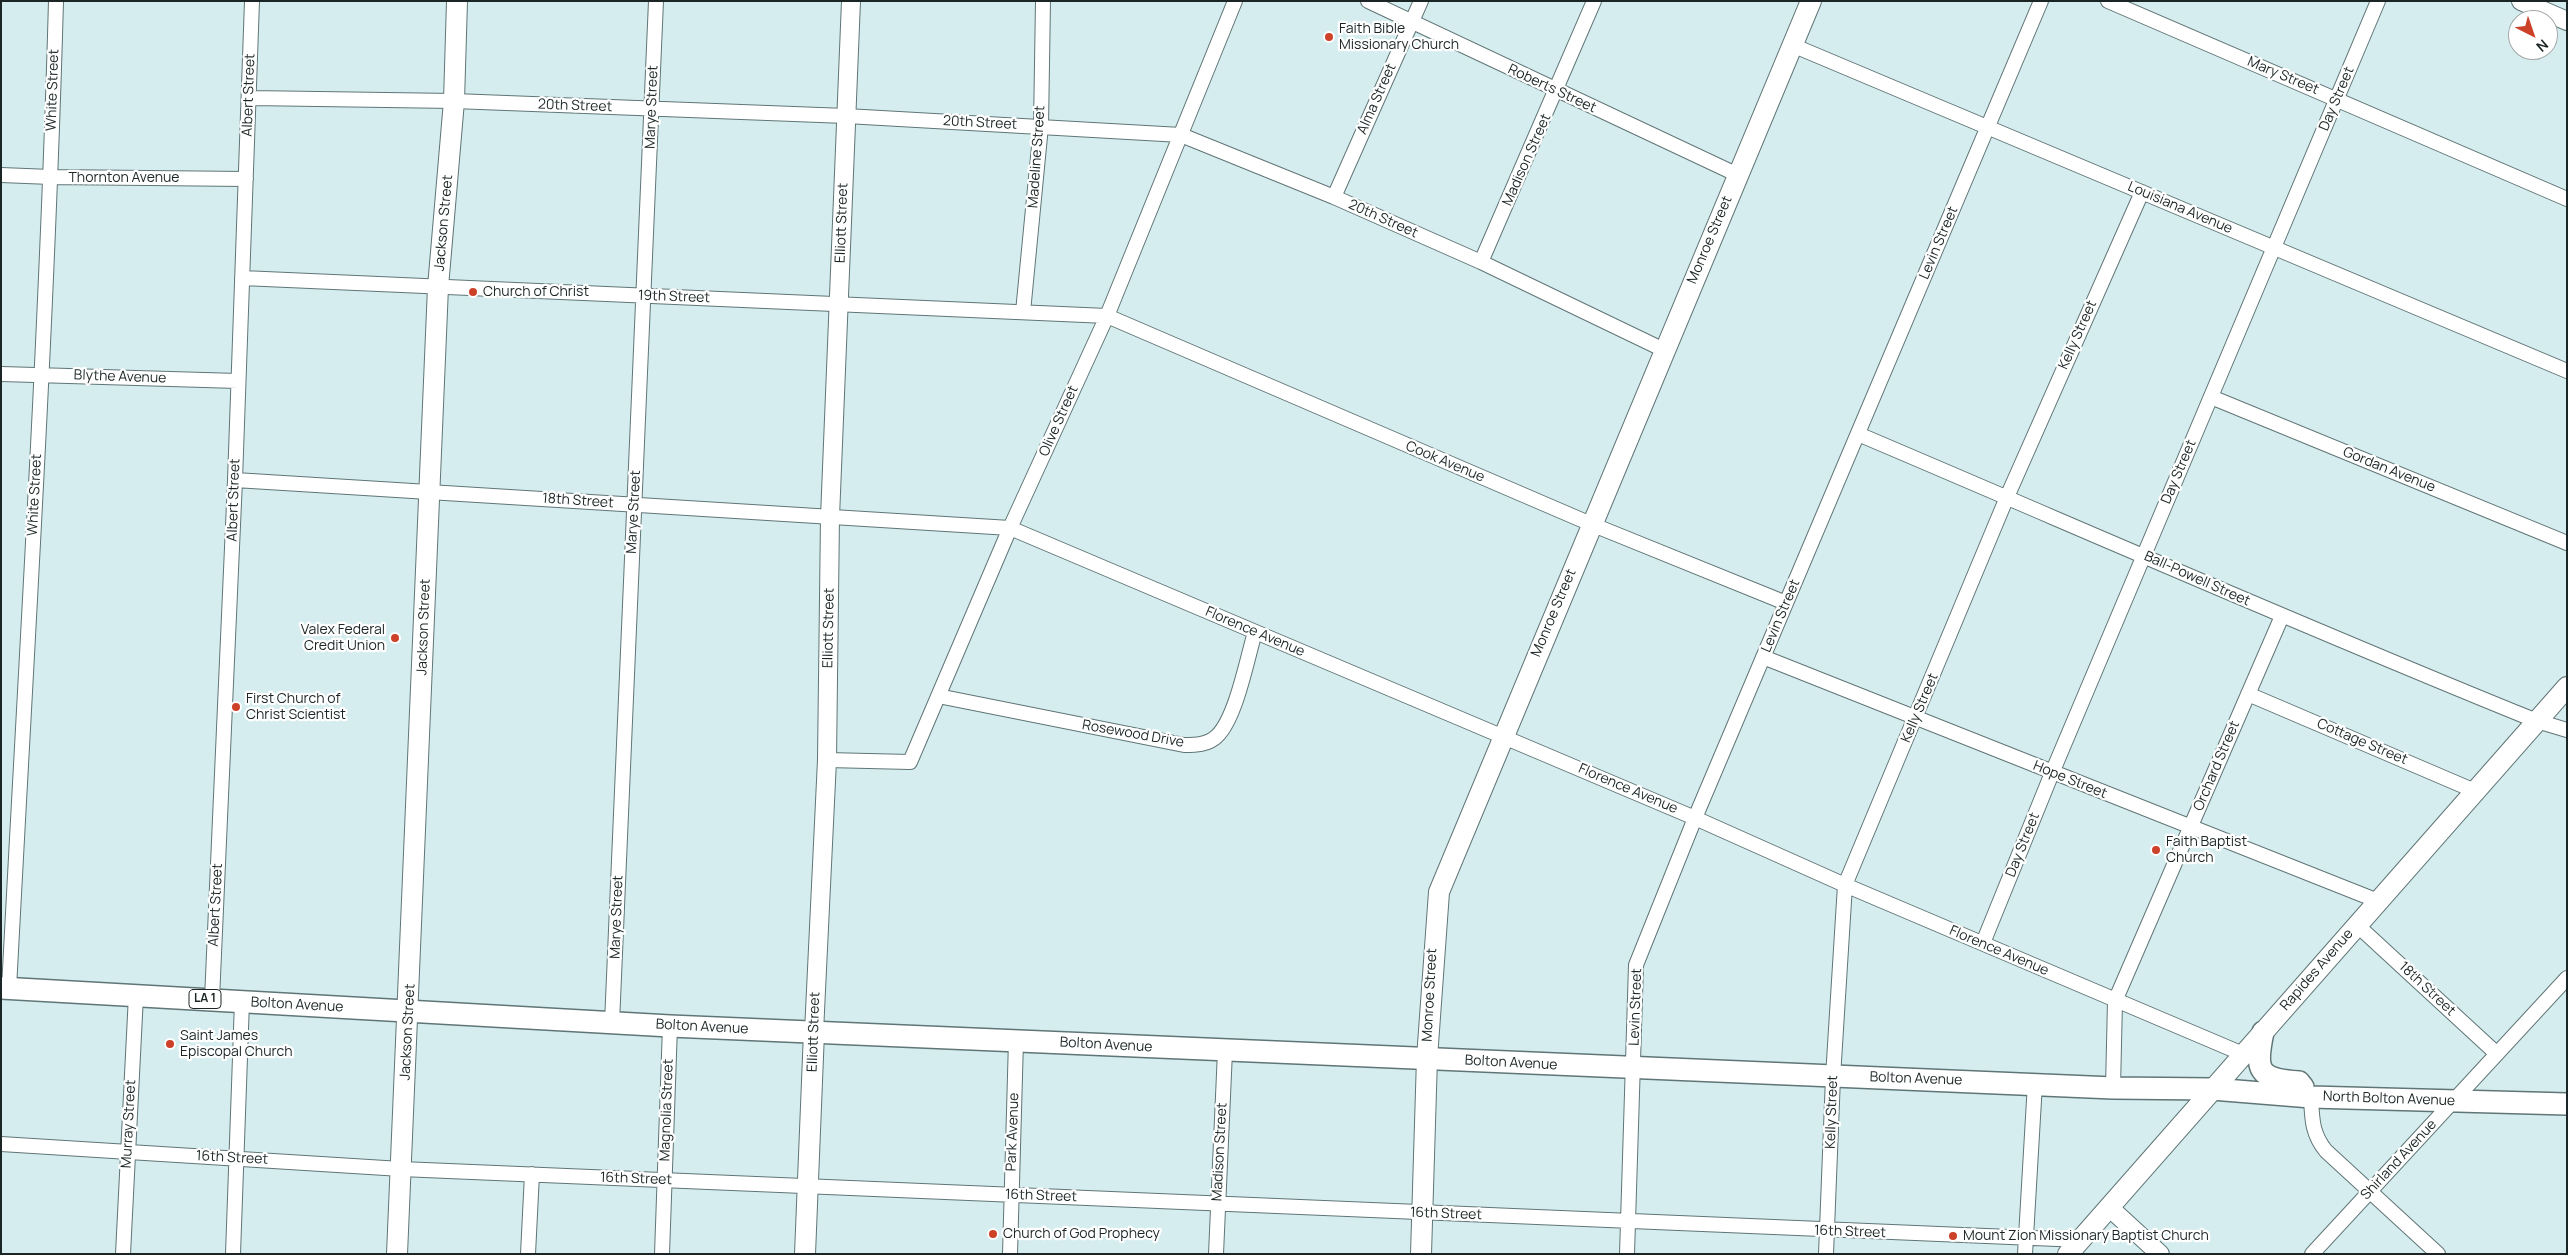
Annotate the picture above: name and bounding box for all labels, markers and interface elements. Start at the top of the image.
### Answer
north arrow [2508,10,2558,60]
place label: Faith Bible Missionary Church [1339,21,1459,54]
marker: Faith Bible Missionary Church [1323,31,1335,43]
text: N [2532,35,2553,56]
street label: White Street [43,49,63,131]
street label: Albert Street [239,53,259,137]
street label: Mary Street [2245,53,2321,99]
street label: Alma Street [1354,61,1400,137]
street label: Roberts Street [1505,61,1599,117]
street label: Day Street [2316,64,2358,134]
street label: Marye Street [642,65,662,149]
street label: 20th Street [538,96,612,116]
street label: Madeline Street [1025,105,1049,209]
street label: Madison Street [1499,111,1555,209]
street label: 20th Street [942,113,1018,133]
street label: Thornton Avenue [69,170,179,186]
street label: Jackson Street [431,174,457,272]
street label: Louisiana Avenue [2125,178,2235,238]
street label: Elliott Street [832,183,852,263]
street label: Monroe Street [1684,194,1736,286]
street label: 20th Street [1346,196,1420,242]
street label: Levin Street [1916,204,1962,282]
place label: Church of Christ [483,284,589,300]
marker: Church of Christ [467,286,479,298]
street label: 19th Street [638,287,710,307]
street label: Kelly Street [2055,298,2101,372]
street label: Blythe Avenue [73,367,167,387]
street label: Olive Street [1036,383,1082,459]
street label: Day Street [2158,437,2200,507]
street label: Cook Avenue [1403,438,1487,486]
street label: Gordan Avenue [2340,444,2438,496]
street label: White Street [24,454,46,536]
street label: Albert Street [224,458,244,542]
street label: Marye Street [623,470,645,554]
street label: 18th Street [542,490,614,512]
street label: Ball-Powell Street [2141,548,2253,610]
street label: Monroe Street [1528,567,1580,659]
street label: Levin Street [1758,577,1804,655]
street label: Jackson Street [414,578,434,676]
street label: Elliott Street [820,588,838,668]
street label: Florence Avenue [1203,604,1307,660]
place label: Valex Federal Credit Union [301,622,385,654]
marker: Valex Federal Credit Union [389,632,401,644]
street label: Kelly Street [1898,671,1942,745]
place label: First Church of Christ Scientist [246,691,346,724]
marker: First Church of Christ Scientist [230,701,242,713]
street label: Cottage Street [2314,715,2410,769]
street label: Rosewood Drive [1081,717,1185,751]
street label: Orchard Street [2191,719,2243,813]
street label: Hope Street [2031,758,2109,802]
street label: Florence Avenue [1576,761,1680,817]
street label: Day Street [2002,810,2044,880]
place label: Faith Baptist Church [2166,834,2247,866]
marker: Faith Baptist Church [2150,844,2162,856]
street label: Albert Street [205,863,227,947]
street label: Marye Street [607,875,627,959]
street label: Florence Avenue [1947,923,2051,979]
street label: Rapides Avenue [2277,926,2357,1014]
street label: Monroe Street [1419,948,1441,1042]
street label: 18th Street [2395,958,2459,1020]
street label: Levin Street [1626,968,1646,1046]
street label: Jackson Street [397,983,419,1081]
road number: LA 1 [189,990,221,1009]
street label: Elliott Street [804,992,824,1072]
street label: Bolton Avenue [250,994,344,1016]
street label: Bolton Avenue [655,1016,749,1038]
place label: Saint James Episcopal Church [180,1028,292,1060]
street label: Bolton Avenue [1059,1034,1153,1056]
marker: Saint James Episcopal Church [164,1038,176,1050]
street label: Bolton Avenue [1464,1052,1558,1074]
street label: Magnolia Street [657,1058,677,1162]
street label: Bolton Avenue [1869,1069,1963,1089]
street label: Kelly Street [1822,1075,1842,1149]
street label: Murray Street [118,1079,140,1169]
street label: North Bolton Avenue [2323,1088,2455,1110]
street label: Park Avenue [1003,1092,1023,1172]
street label: Madison Street [1209,1102,1231,1202]
street label: Shirland Avenue [2358,1116,2440,1204]
street label: 16th Street [196,1148,268,1168]
street label: 16th Street [600,1169,672,1189]
street label: 16th Street [1005,1186,1077,1206]
street label: 16th Street [1410,1204,1482,1224]
street label: 16th Street [1814,1222,1886,1242]
place label: Church of God Prophecy [1003,1226,1160,1242]
marker: Church of God Prophecy [987,1228,999,1240]
place label: Mount Zion Missionary Baptist Church [1963,1228,2209,1244]
marker: Mount Zion Missionary Baptist Church [1947,1230,1959,1242]

